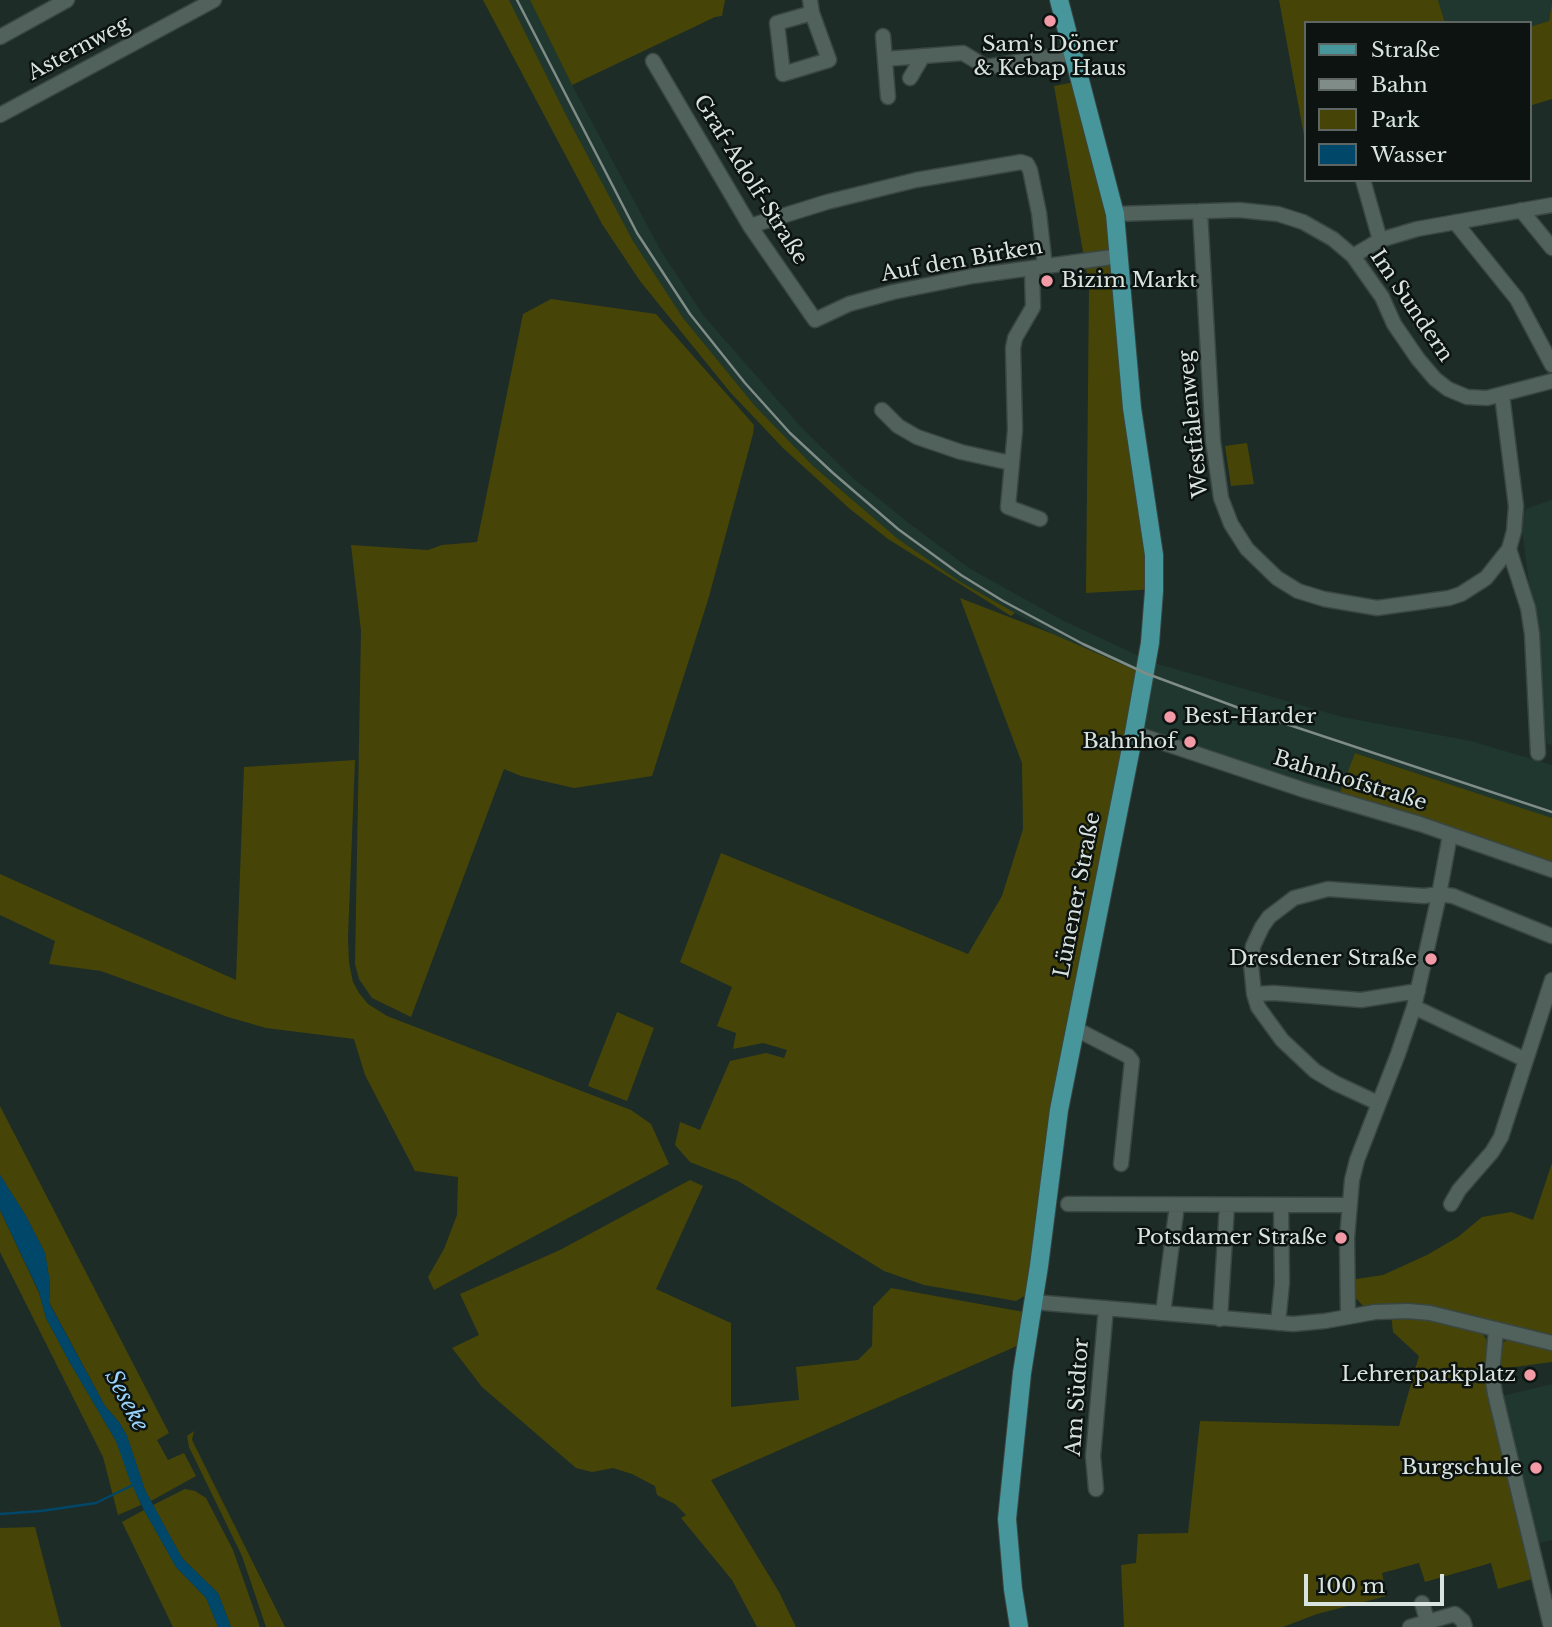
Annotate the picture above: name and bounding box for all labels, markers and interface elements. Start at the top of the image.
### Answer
street label: Asternweg [24,12,134,86]
marker: Sam's Döner & Kebap Haus [1042,13,1058,29]
legend [1304,21,1531,182]
place label: Sam's Döner & Kebap Haus [974,32,1126,82]
text: Straße [1371,37,1440,63]
text: Bahn [1371,72,1428,98]
street label: Graf-Adolf-Straße [688,90,812,270]
text: Park [1371,107,1420,133]
text: Wasser [1371,142,1447,168]
street label: Auf den Birken [879,234,1045,288]
street label: Im Sundern [1364,245,1458,367]
place label: Bizim Markt [1061,268,1197,294]
marker: Bizim Markt [1039,273,1055,289]
street label: Westfalenweg [1174,349,1214,499]
place label: Best-Harder [1184,704,1316,730]
marker: Best-Harder [1162,709,1178,725]
place label: Bahnhof [1083,729,1176,755]
marker: Bahnhof [1182,734,1198,750]
street label: Bahnhofstraße [1270,746,1430,816]
street label: Lünener Straße [1050,810,1106,980]
place label: Dresdener Straße [1229,946,1417,972]
marker: Dresdener Straße [1423,951,1439,967]
place label: Potsdamer Straße [1136,1225,1327,1251]
marker: Potsdamer Straße [1333,1230,1349,1246]
street label: Am Südtor [1061,1337,1095,1457]
place label: Lehrerparkplatz [1341,1362,1516,1388]
water label: Seseke [98,1366,154,1436]
marker: Lehrerparkplatz [1522,1367,1538,1383]
place label: Burgschule [1401,1455,1522,1481]
marker: Burgschule [1528,1460,1544,1476]
scale bar [1307,1560,1447,1604]
text: 100 m [1317,1573,1385,1599]

